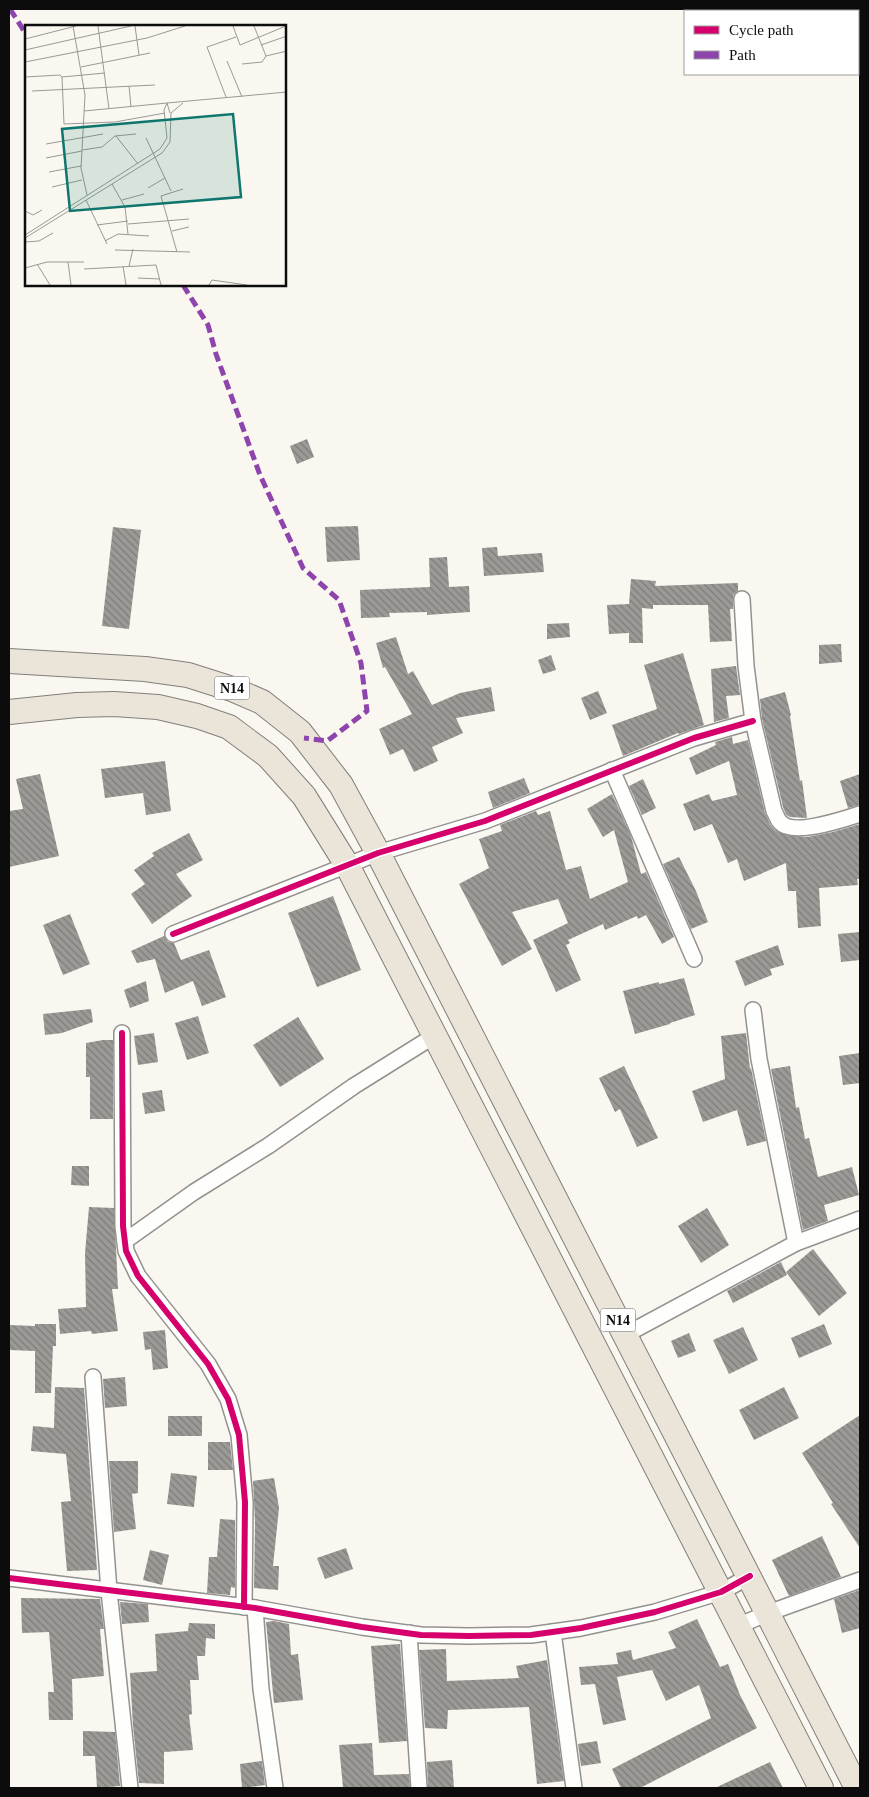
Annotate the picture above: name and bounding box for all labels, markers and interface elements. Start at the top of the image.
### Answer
legend [684,10,859,75]
text: Cycle path [729,22,794,38]
inset map [25,25,286,286]
text: Path [729,47,756,63]
road number: N14 [214,676,250,700]
road number: N14 [600,1308,636,1332]

